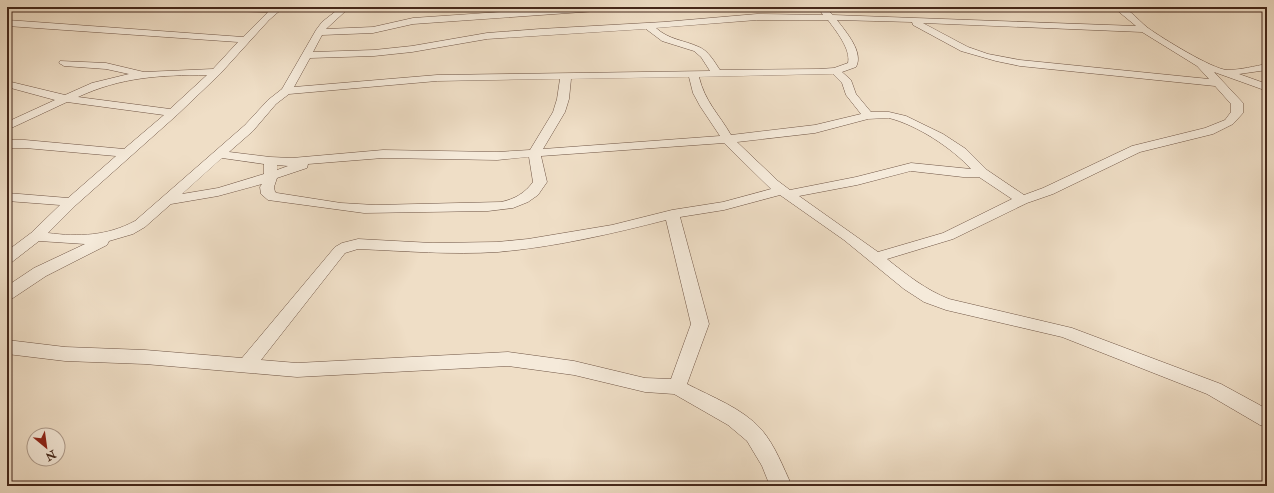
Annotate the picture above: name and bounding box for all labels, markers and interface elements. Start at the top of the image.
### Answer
north arrow [26,427,66,467]
text: N [42,447,59,464]

